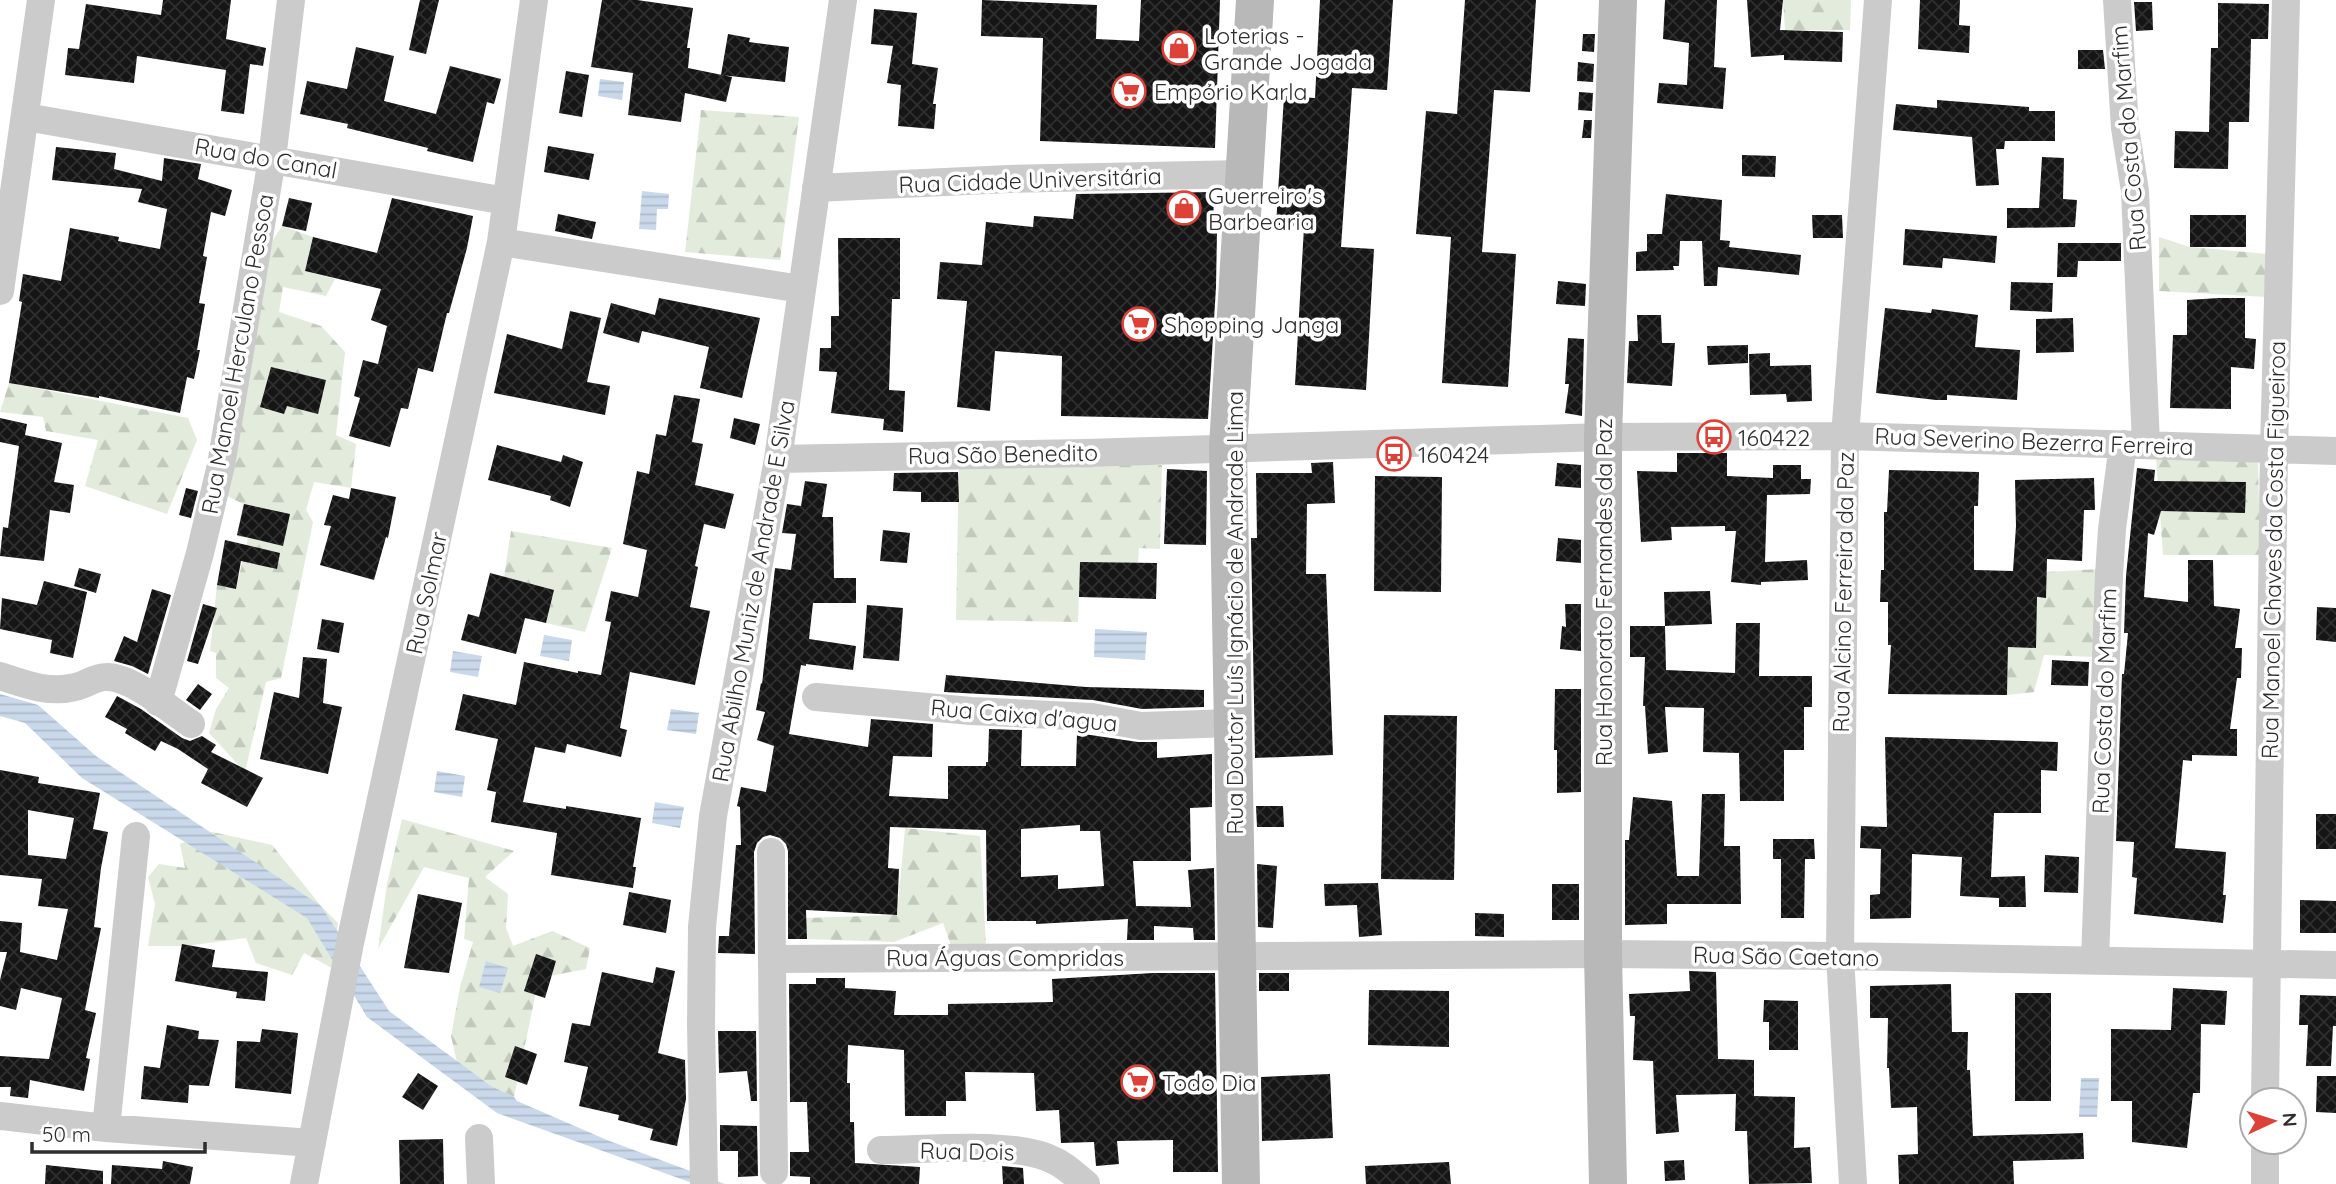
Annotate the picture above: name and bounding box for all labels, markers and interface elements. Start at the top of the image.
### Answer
place label: Loterias - Grande Jogada [1204,21,1372,76]
street label: Rua Costa do Marfim [2104,24,2152,252]
shop icon: Loterias - Grande Jogada [1160,29,1198,67]
supermarket icon: Empório Karla [1110,72,1148,110]
place label: Empório Karla [1154,77,1307,106]
street label: Rua do Canal [193,131,339,185]
street label: Rua Cidade Universitária [898,161,1162,199]
place label: Guerreiro's Barbearia [1208,181,1323,236]
shop icon: Guerreiro's Barbearia [1165,189,1203,227]
street label: Rua Manoel Herculano Pessoa [195,192,279,516]
supermarket icon: Shopping Janga [1120,305,1158,343]
place label: Shopping Janga [1164,310,1339,339]
street label: Rua Manoel Chaves da Costa Figueiroa [2255,341,2291,759]
street label: Rua Doutor Luís Ignácio de Andrade Lima [1220,391,1249,835]
street label: Rua Abilho Muniz de Andrade E Silva [705,398,801,784]
street label: Rua Honorato Fernandes da Paz [1589,418,1618,766]
bus stop icon: 160422 [1695,418,1733,456]
street label: Rua Severino Bezerra Ferreira [1874,421,2194,461]
place label: 160422 [1738,423,1810,452]
bus stop icon: 160424 [1375,435,1413,473]
street label: Rua São Benedito [908,438,1098,470]
place label: 160424 [1418,440,1489,469]
street label: Rua Alcino Ferreira da Paz [1826,451,1860,733]
street label: Rua Solmar [399,529,453,657]
street label: Rua Costa do Marfim [2086,587,2122,815]
street label: Rua Caixa d'agua [929,692,1119,738]
street label: Rua São Caetano [1693,940,1879,972]
street label: Rua Águas Compridas [886,943,1124,972]
supermarket icon: Todo Dia [1119,1063,1157,1101]
place label: Todo Dia [1162,1068,1257,1097]
north arrow [2238,1086,2308,1156]
scale bar [32,1110,205,1154]
text: N [2278,1112,2302,1128]
text: 50 m [42,1121,91,1147]
street label: Rua Dois [919,1136,1015,1166]

